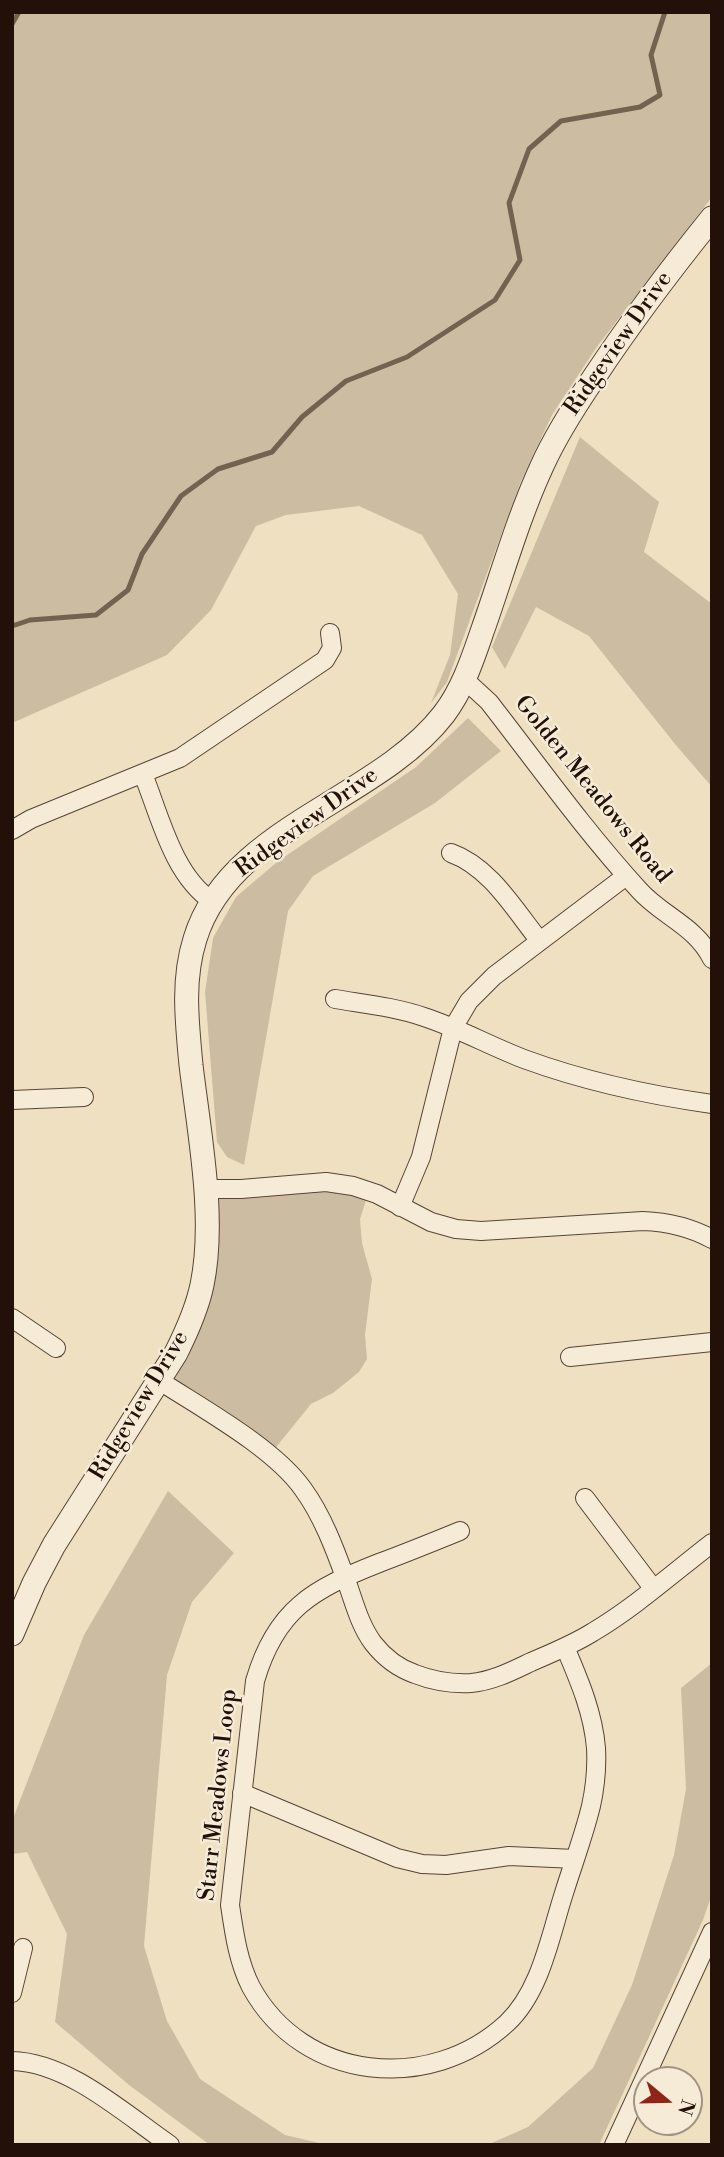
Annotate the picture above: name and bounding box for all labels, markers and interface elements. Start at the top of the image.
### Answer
street label: Ridgeview Drive [559,267,679,421]
street label: Golden Meadows Road [508,691,676,889]
street label: Ridgeview Drive [230,762,384,884]
street label: Ridgeview Drive [85,1326,195,1486]
street label: Starr Meadows Loop [194,1688,244,1902]
north arrow [633,2066,703,2136]
text: N [672,2096,700,2118]

